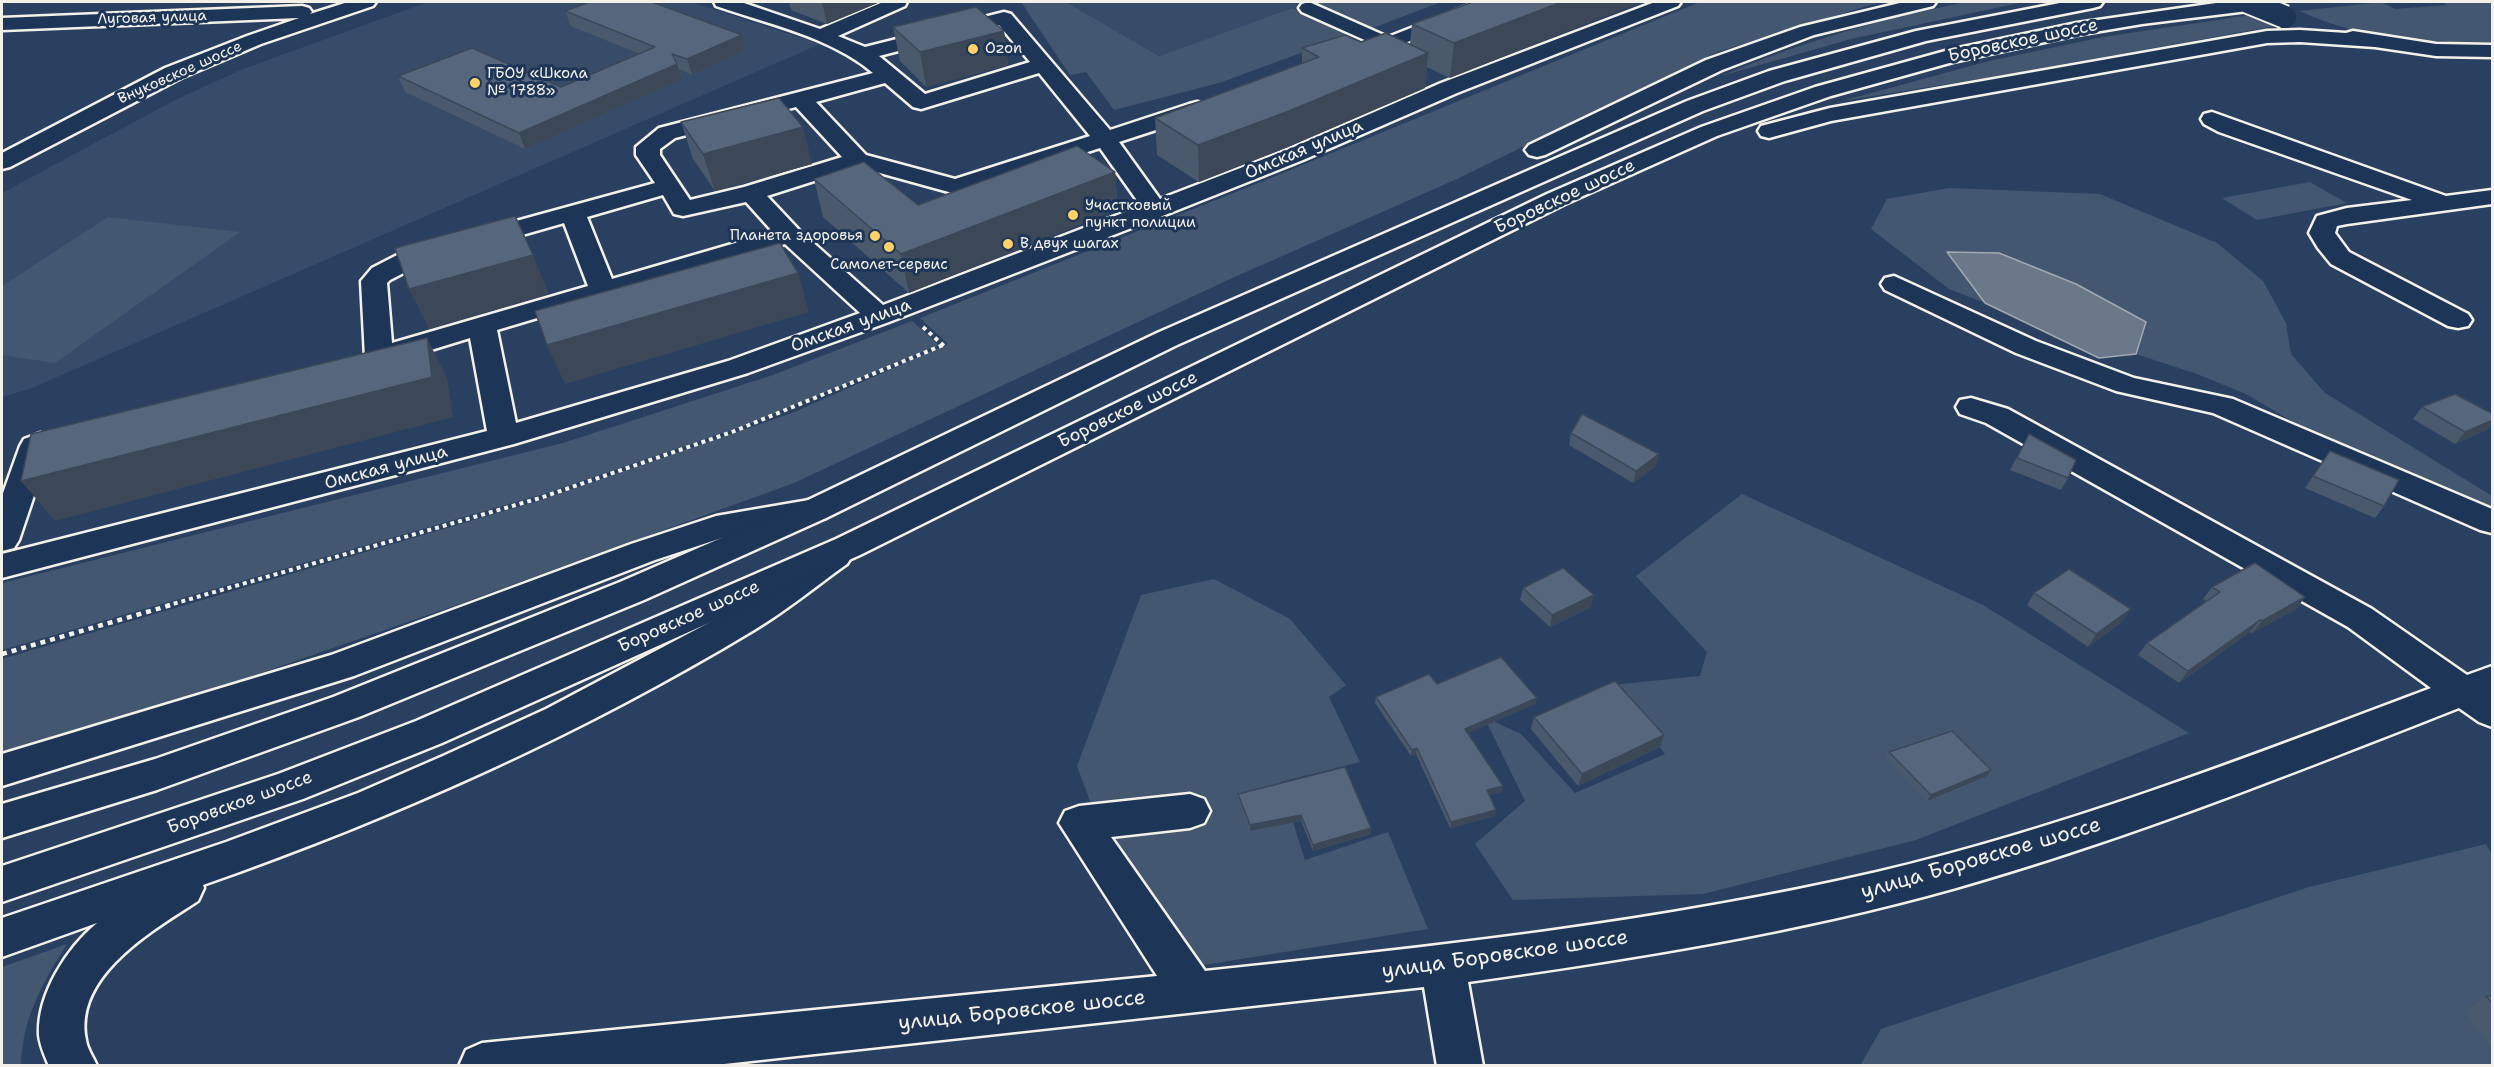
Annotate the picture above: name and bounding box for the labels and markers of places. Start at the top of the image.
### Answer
place label: Ozon [985,40,1022,58]
marker: Ozon [966,42,980,56]
place label: ГБОУ «Школа № 1788» [487,65,588,100]
marker: ГБОУ «Школа № 1788» [468,76,482,90]
place label: Участковый пункт полиции [1085,197,1196,232]
marker: Участковый пункт полиции [1066,208,1080,222]
place label: Планета здоровья [730,227,863,245]
marker: Планета здоровья [868,229,882,243]
place label: В двух шагах [1020,235,1118,253]
marker: В двух шагах [1001,237,1015,251]
marker: Самолет-сервис [882,240,896,254]
place label: Самолет-сервис [830,256,948,274]

